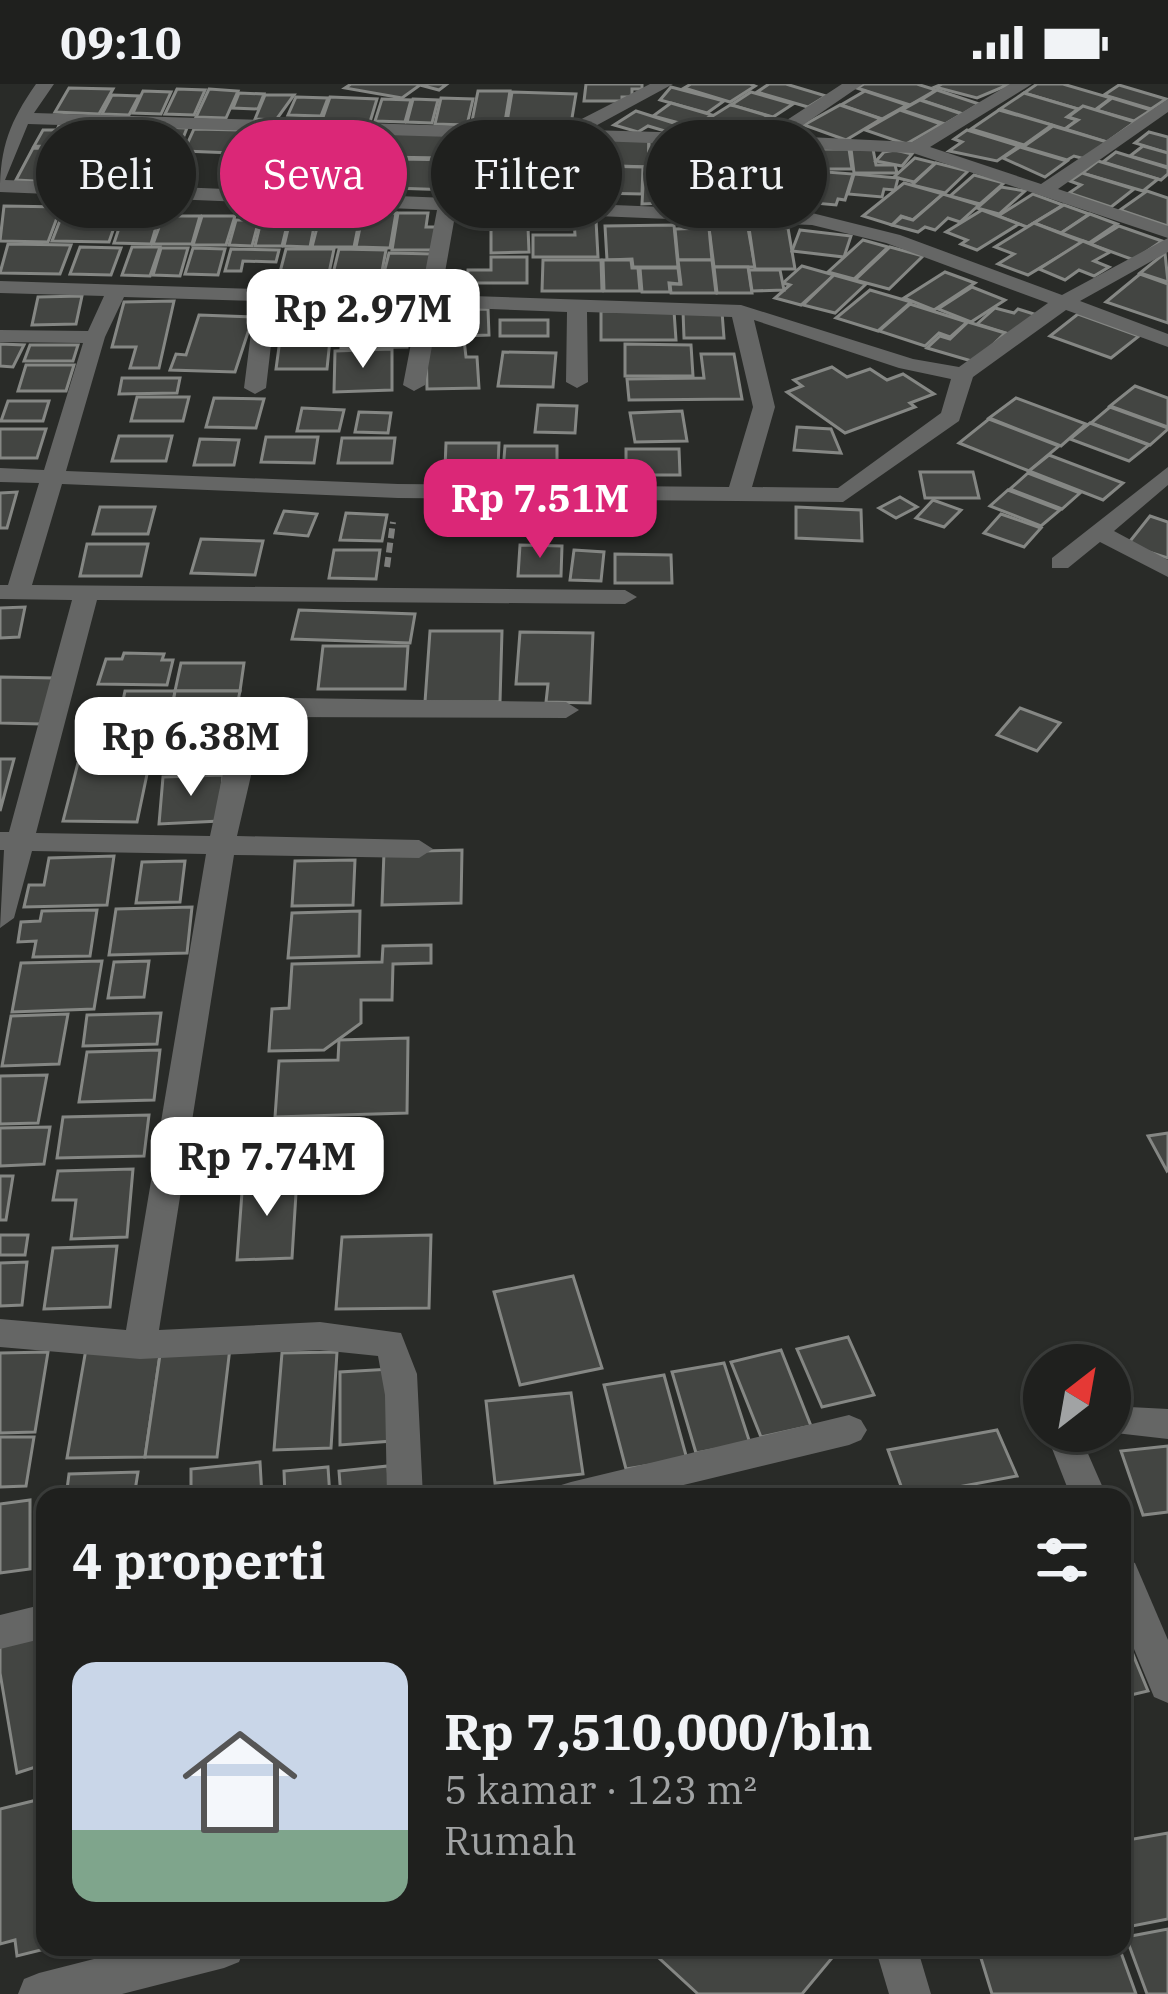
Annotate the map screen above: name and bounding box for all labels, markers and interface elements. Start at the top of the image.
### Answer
text: 09:10 [60,13,182,71]
chip: Beli [36,120,196,228]
chip: Sewa [220,120,407,228]
chip: Filter [431,120,622,228]
chip: Baru [646,120,827,228]
pin: Rp 2.97M [239,269,487,371]
text: Rp 2.97M [274,282,452,333]
pin: Rp 7.51M [416,459,664,561]
text: Rp 7.51M [451,472,629,523]
pin: Rp 6.38M [67,697,315,799]
text: Rp 6.38M [102,710,280,761]
pin: Rp 7.74M [143,1117,391,1219]
text: Rp 7.74M [178,1130,356,1181]
north arrow [1023,1344,1131,1452]
map controls [1023,1344,1131,1452]
text: 4 properti [72,1527,325,1593]
icon: filters [1029,1527,1095,1593]
text: Rp 7,510,000/bln [444,1698,873,1764]
icon: home [168,1710,312,1854]
text: 5 kamar · 123 m² [444,1764,757,1815]
text: Rumah [444,1815,577,1866]

